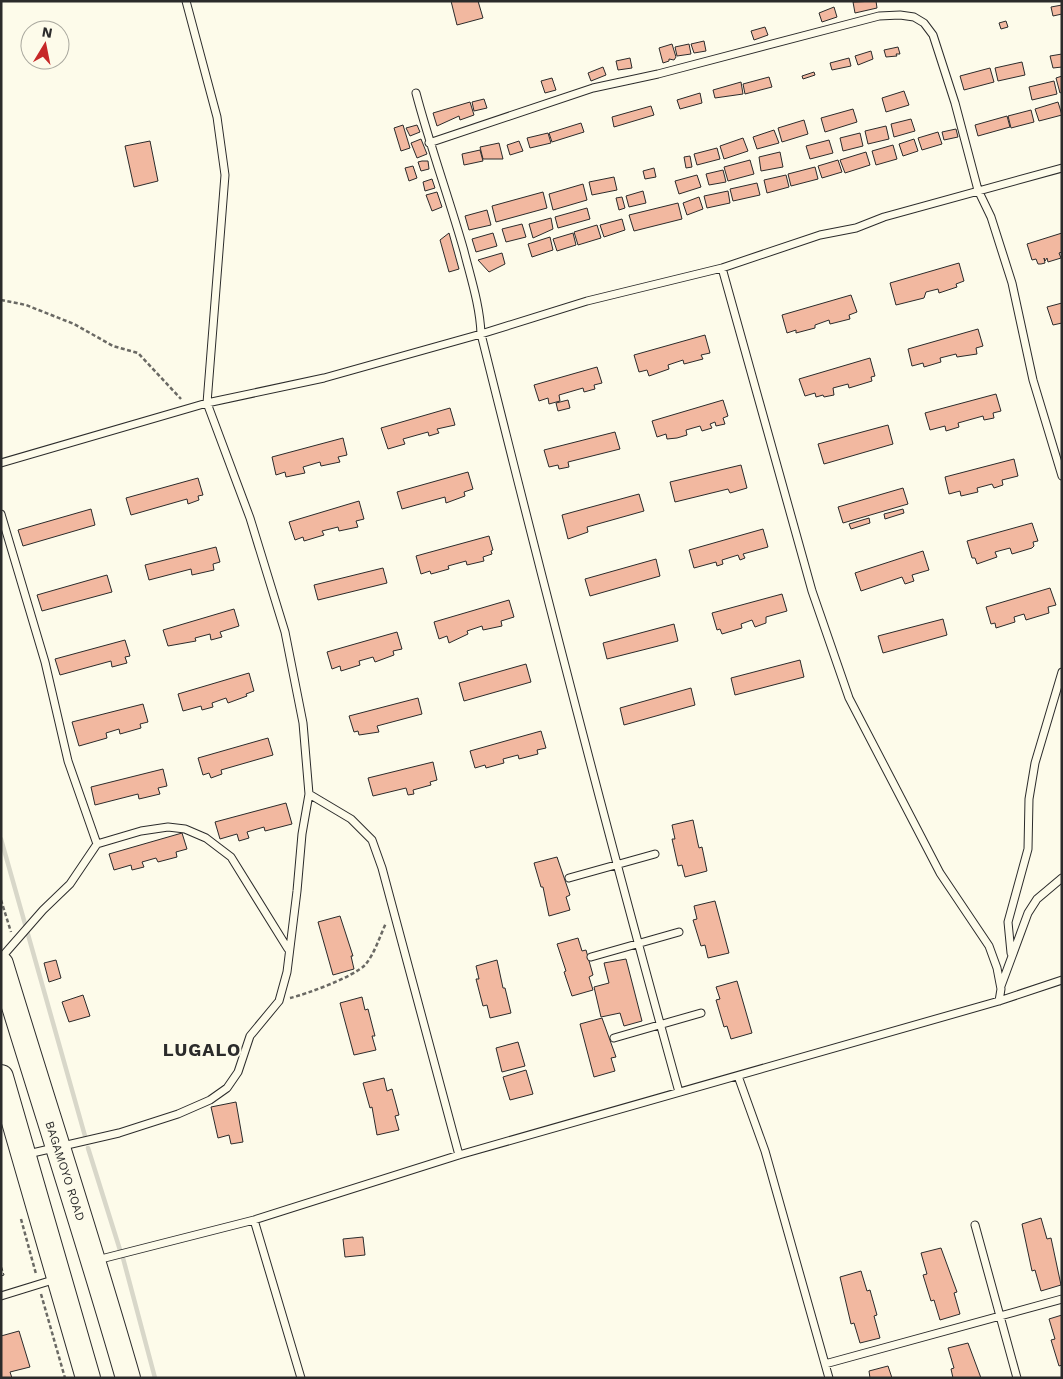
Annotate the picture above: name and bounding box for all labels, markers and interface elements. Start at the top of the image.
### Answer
north arrow [20,20,70,70]
text: N [41,23,54,41]
district label: LUGALO [163,1039,241,1060]
street label: BAGAMOYO ROAD [42,1119,88,1223]

